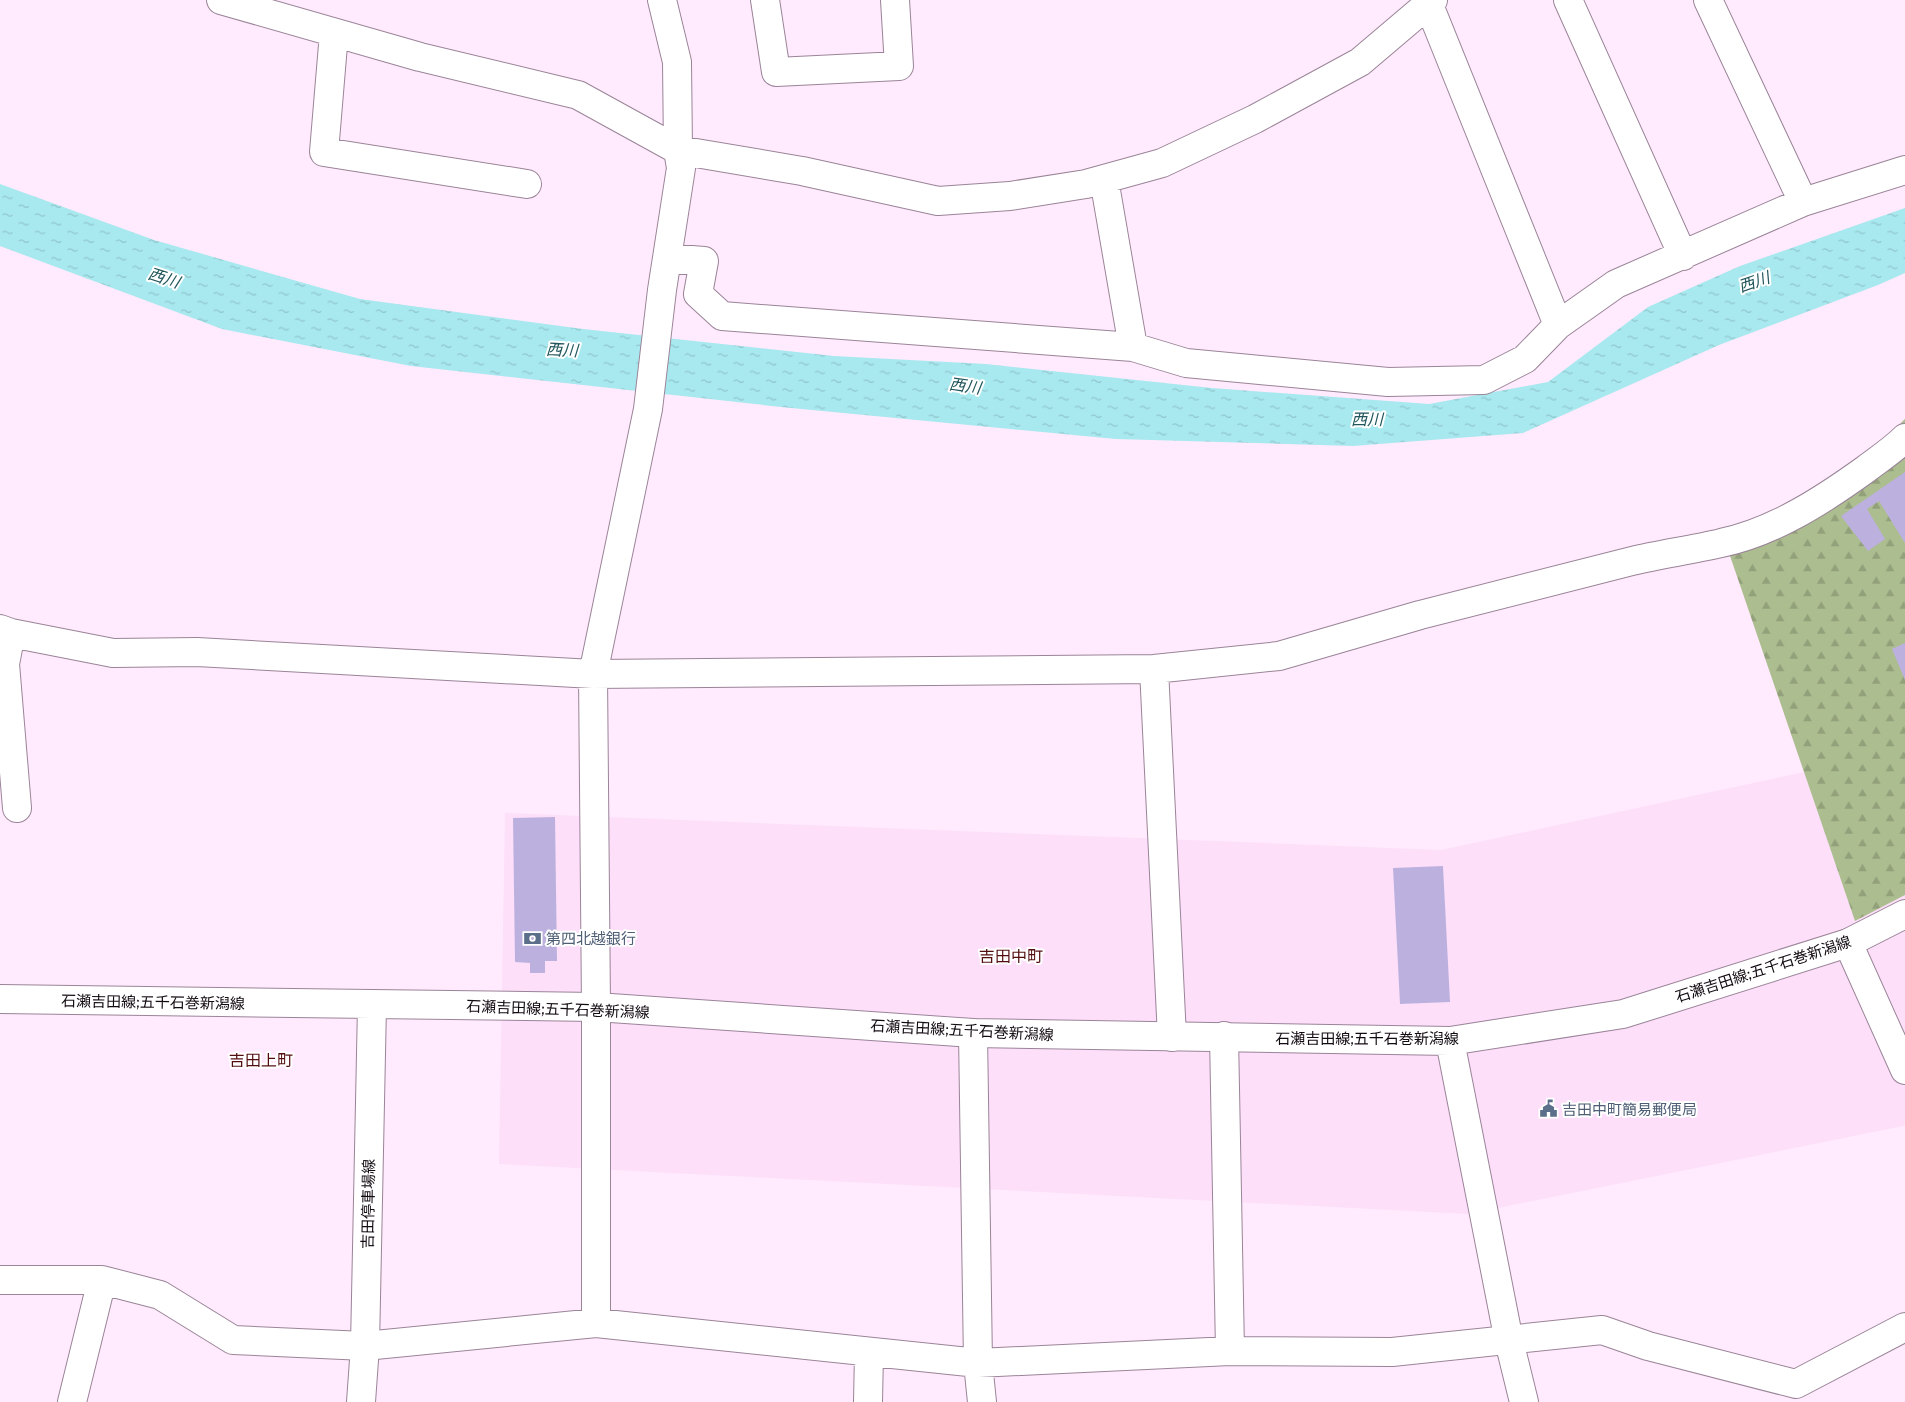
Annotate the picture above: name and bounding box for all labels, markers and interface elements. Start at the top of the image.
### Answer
water label: 西川 [146,264,184,293]
water label: 西川 [1736,267,1774,296]
water label: 西川 [546,340,580,360]
water label: 西川 [948,374,984,398]
water label: 西川 [1351,410,1385,429]
bank icon: 第四北越銀行 [522,928,542,948]
place label: 第四北越銀行 [546,930,636,947]
street label: 石瀬吉田線;五千石巻新潟線 [1673,933,1853,1005]
district label: 吉田中町 [979,947,1043,966]
street label: 石瀬吉田線;五千石巻新潟線 [61,992,245,1012]
street label: 石瀬吉田線;五千石巻新潟線 [466,997,650,1021]
street label: 石瀬吉田線;五千石巻新潟線 [870,1017,1054,1043]
street label: 石瀬吉田線;五千石巻新潟線 [1275,1030,1459,1047]
district label: 吉田上町 [229,1051,293,1070]
public building icon: 吉田中町簡易郵便局 [1538,1099,1558,1119]
place label: 吉田中町簡易郵便局 [1562,1101,1697,1118]
street label: 吉田停車場線 [359,1159,377,1249]

